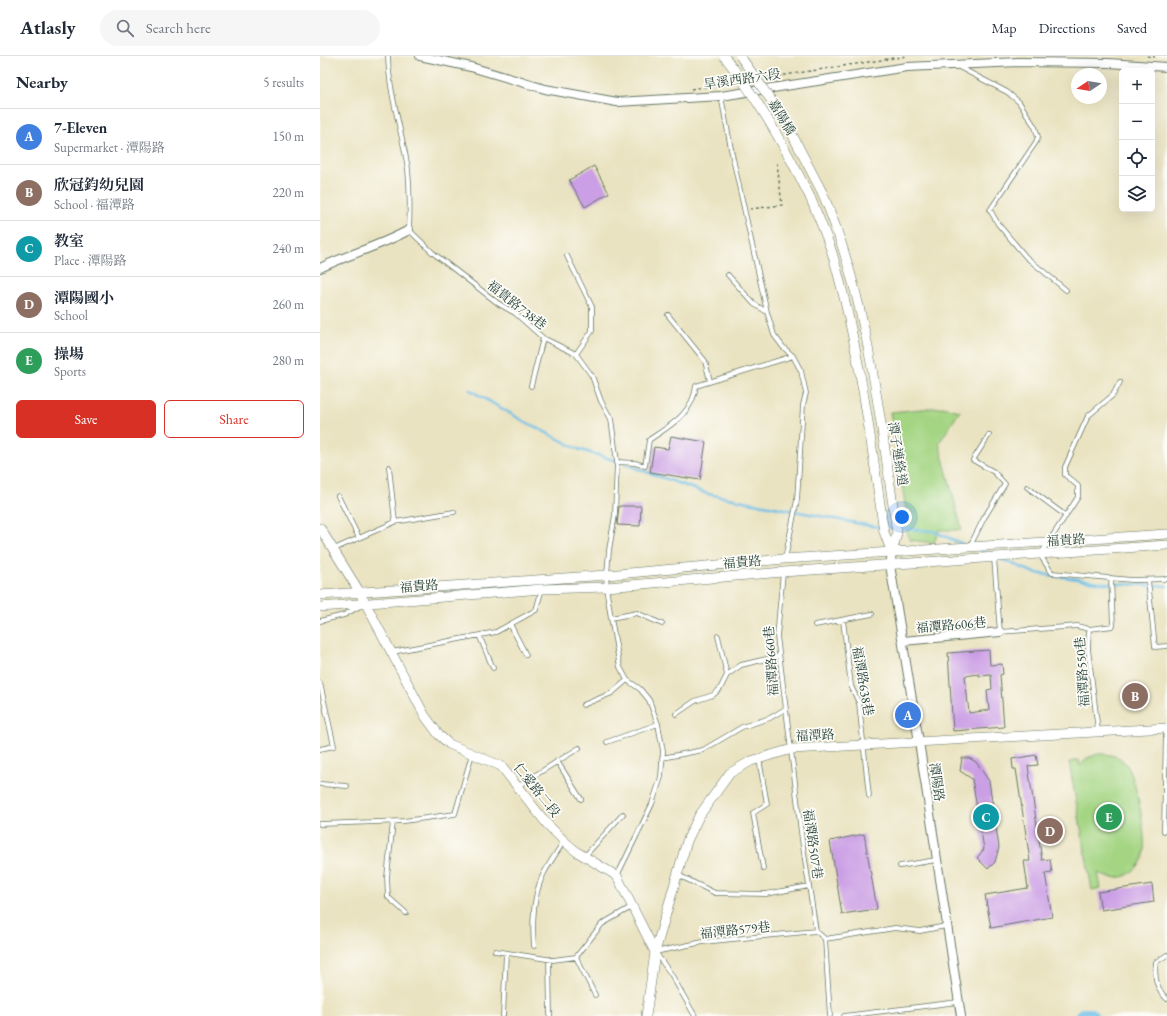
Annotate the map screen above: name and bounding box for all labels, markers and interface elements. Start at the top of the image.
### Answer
search box [100,10,380,46]
text: Atlasly [20,15,76,40]
icon: search [114,17,136,39]
text: Search here [146,18,211,37]
text: Map [991,19,1017,37]
text: Directions [1039,19,1095,37]
text: Saved [1117,19,1147,37]
street label: 旱溪西路六段 [702,65,782,93]
north arrow [1071,68,1107,104]
map controls [1119,68,1155,212]
button: + [1119,68,1155,104]
text: Nearby [16,71,68,93]
text: 5 results [263,74,304,91]
street label: 嘉陽橋 [765,96,799,138]
button: − [1119,104,1155,140]
text: 7-Eleven [54,118,107,137]
text: A [24,128,34,145]
text: 150 m [273,128,304,145]
text: Supermarket · 潭陽路 [54,139,165,156]
button: locate [1119,140,1155,176]
text: 欣冠鈞幼兒園 [54,175,144,194]
button: layers [1119,176,1155,212]
text: B [25,184,33,201]
text: 220 m [273,184,304,201]
text: School · 福潭路 [54,196,135,213]
text: 教室 [54,231,84,250]
text: C [24,240,34,257]
text: 240 m [273,240,304,257]
text: Place · 潭陽路 [54,252,126,269]
street label: 福貴路738巷 [484,277,550,333]
text: 潭陽國小 [54,288,114,307]
text: D [24,296,34,313]
text: 260 m [273,296,304,313]
text: School [54,307,88,324]
text: 操場 [54,344,84,363]
text: E [25,352,33,369]
text: 280 m [273,352,304,369]
text: Sports [54,363,86,380]
button: Save [16,400,156,438]
button: Share [164,400,304,438]
street label: 潭子連絡道 [885,421,911,487]
your location [892,507,912,527]
street label: 福貴路 [1046,530,1086,550]
street label: 福貴路 [722,552,762,572]
street label: 福貴路 [399,576,439,596]
street label: 福潭路606巷 [915,613,987,637]
street label: 福潭路660巷 [760,625,782,697]
street label: 福潭路550巷 [1071,636,1093,708]
street label: 福潭路638巷 [848,645,878,717]
pin: B [1122,681,1148,711]
pin: A [895,700,921,730]
street label: 福潭路 [795,725,835,745]
street label: 仁愛路二段 [510,759,564,821]
street label: 潭陽路 [926,761,948,803]
pin: C [973,802,999,832]
pin: E [1096,802,1122,832]
street label: 福潭路507巷 [800,808,826,880]
pin: D [1037,816,1063,846]
street label: 福潭路579巷 [699,918,771,942]

